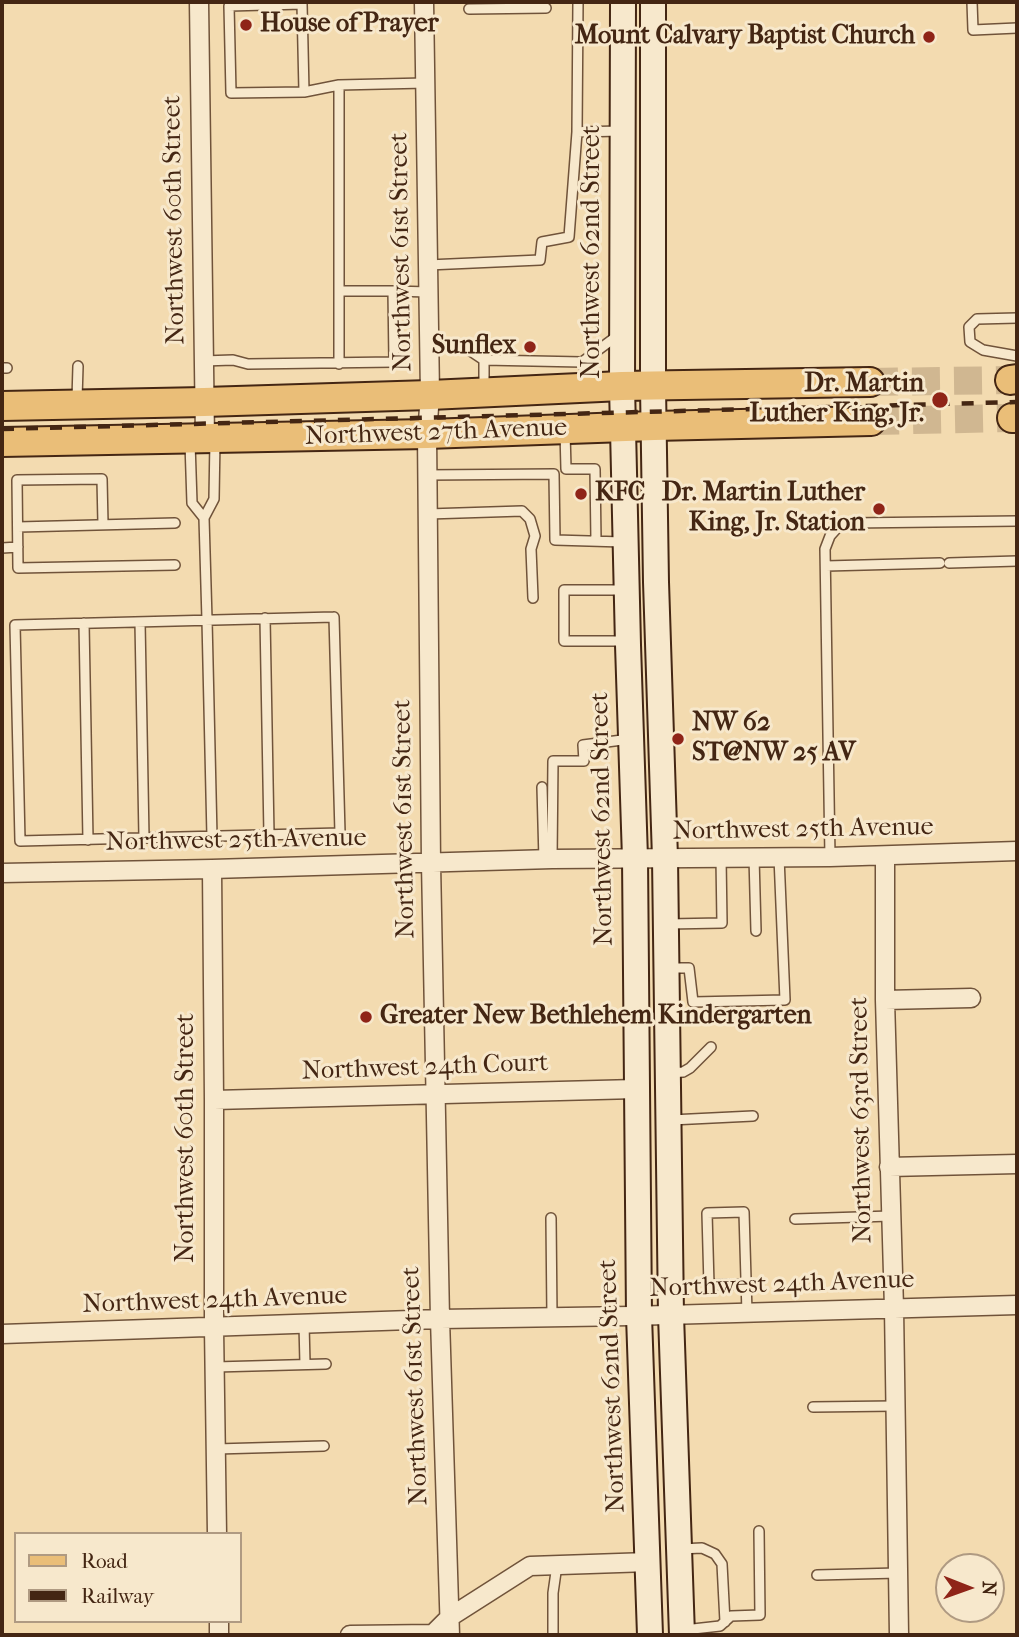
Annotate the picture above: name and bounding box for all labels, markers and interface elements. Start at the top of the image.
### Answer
place label: House of Prayer [260,9,439,41]
marker: House of Prayer [238,17,254,33]
place label: Mount Calvary Baptist Church [575,21,915,53]
marker: Mount Calvary Baptist Church [921,29,937,45]
street label: Northwest 60th Street [157,95,193,345]
street label: Northwest 62nd Street [577,125,609,379]
street label: Northwest 61st Street [384,132,420,372]
place label: Sunflex [432,331,516,363]
marker: Sunflex [522,339,538,355]
place label: Dr. Martin Luther King, Jr. [749,369,924,430]
marker: Dr. Martin Luther King, Jr. [930,390,950,410]
street label: Northwest 27th Avenue [304,413,568,453]
place label: KFC [595,478,645,510]
place label: Dr. Martin Luther King, Jr. Station [662,478,865,540]
marker: KFC [573,486,589,502]
marker: Dr. Martin Luther King, Jr. Station [871,501,887,517]
street label: Northwest 62nd Street [585,692,621,946]
street label: Northwest 61st Street [387,699,423,939]
place label: NW 62 ST@NW 25 AV [692,708,855,770]
marker: NW 62 ST@NW 25 AV [670,731,686,747]
street label: Northwest 25th Avenue [672,812,934,848]
street label: Northwest 25th Avenue [105,823,367,859]
street label: Northwest 63rd Street [844,996,880,1244]
place label: Greater New Bethlehem Kindergarten [380,1001,812,1033]
marker: Greater New Bethlehem Kindergarten [358,1009,374,1025]
street label: Northwest 60th Street [171,1013,203,1263]
street label: Northwest 24th Court [301,1048,549,1088]
street label: Northwest 62nd Street [593,1259,633,1513]
street label: Northwest 24th Avenue [649,1265,915,1305]
street label: Northwest 61st Street [396,1266,436,1506]
street label: Northwest 24th Avenue [82,1281,348,1321]
legend [14,1532,242,1623]
text: Road [81,1549,128,1573]
north arrow [935,1553,1005,1623]
text: N [978,1581,1000,1596]
text: Railway [81,1584,154,1608]

